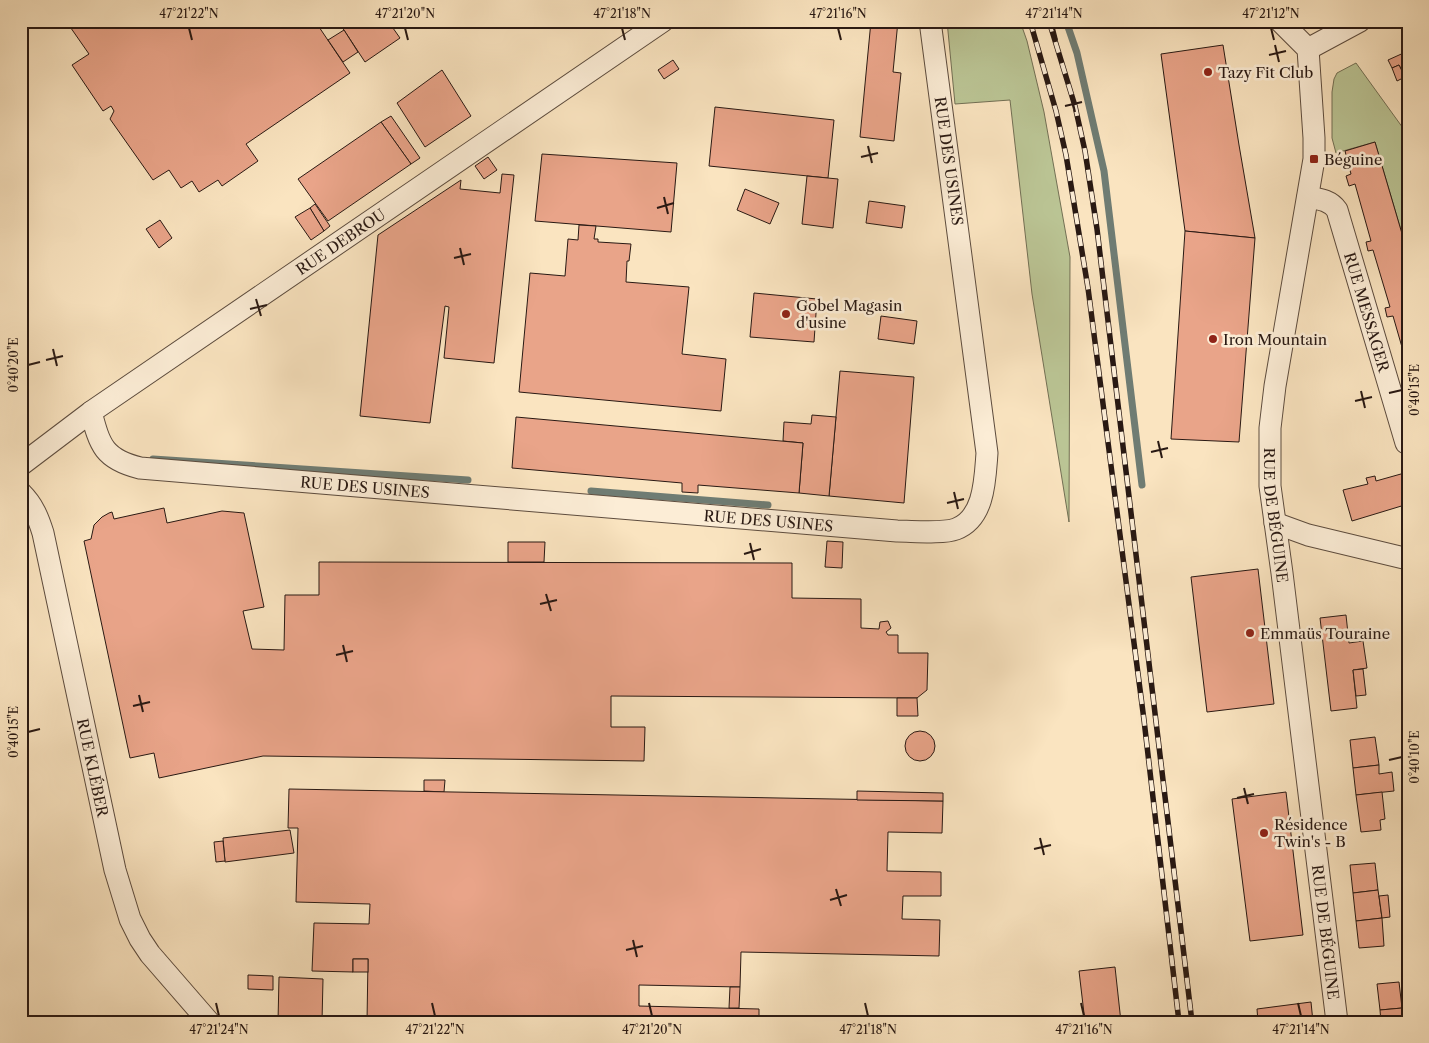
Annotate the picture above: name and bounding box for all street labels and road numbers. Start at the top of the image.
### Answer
street label: RUE DES USINES [931,95,967,227]
street label: RUE DEBROU [292,204,389,279]
street label: RUE MESSAGER [1340,250,1394,375]
street label: RUE DE BÉGUINE [1260,448,1293,584]
street label: RUE DES USINES [299,472,430,502]
street label: RUE DES USINES [703,505,834,535]
street label: RUE KLÉBER [73,717,113,820]
street label: RUE DE BÉGUINE [1308,863,1344,1001]

